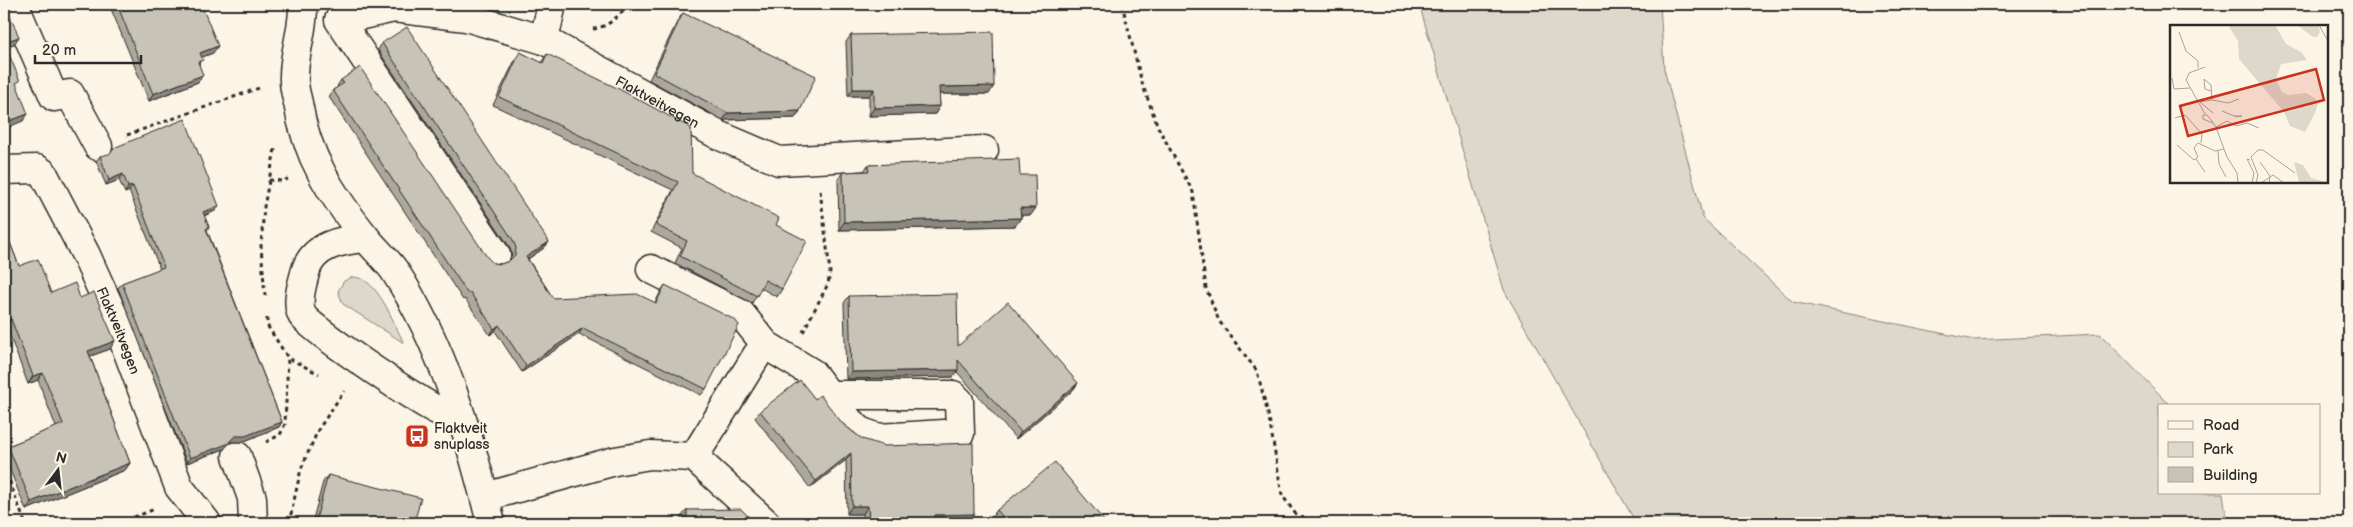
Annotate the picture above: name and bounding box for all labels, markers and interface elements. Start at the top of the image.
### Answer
inset map [2170,25,2328,182]
scale bar [35,32,141,64]
text: 20 m [42,41,76,60]
street label: Flaktveitvegen [613,72,702,132]
street label: Flaktveitvegen [93,284,144,376]
legend [2158,404,2320,494]
text: Road [2203,416,2239,435]
place label: Flaktveit snuplass [434,420,490,453]
bus stop icon: Flaktveit snuplass [404,423,430,449]
text: Park [2203,440,2234,459]
north arrow [32,444,82,494]
text: N [54,448,69,467]
text: Building [2203,466,2258,485]

